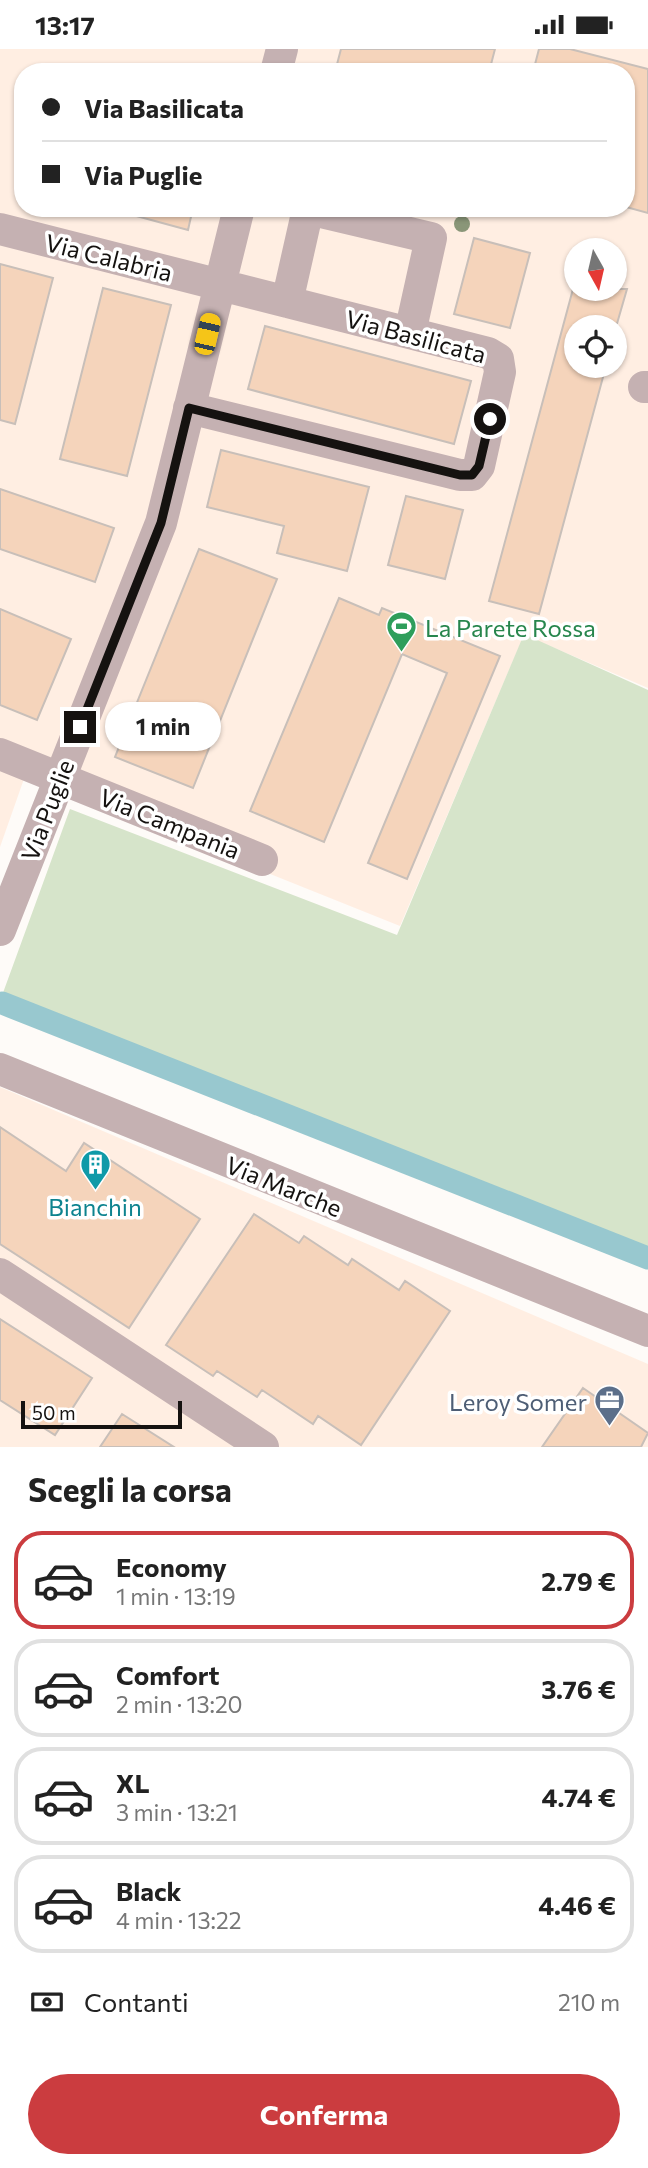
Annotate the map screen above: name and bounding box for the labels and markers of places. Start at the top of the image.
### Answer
sports icon: La Parete Rossa [385,610,419,654]
place label: La Parete Rossa [425,613,596,642]
building icon: Bianchin [78,1147,112,1191]
place label: Bianchin [48,1192,142,1221]
office icon: Leroy Somer [593,1384,627,1428]
place label: Leroy Somer [449,1387,587,1416]

